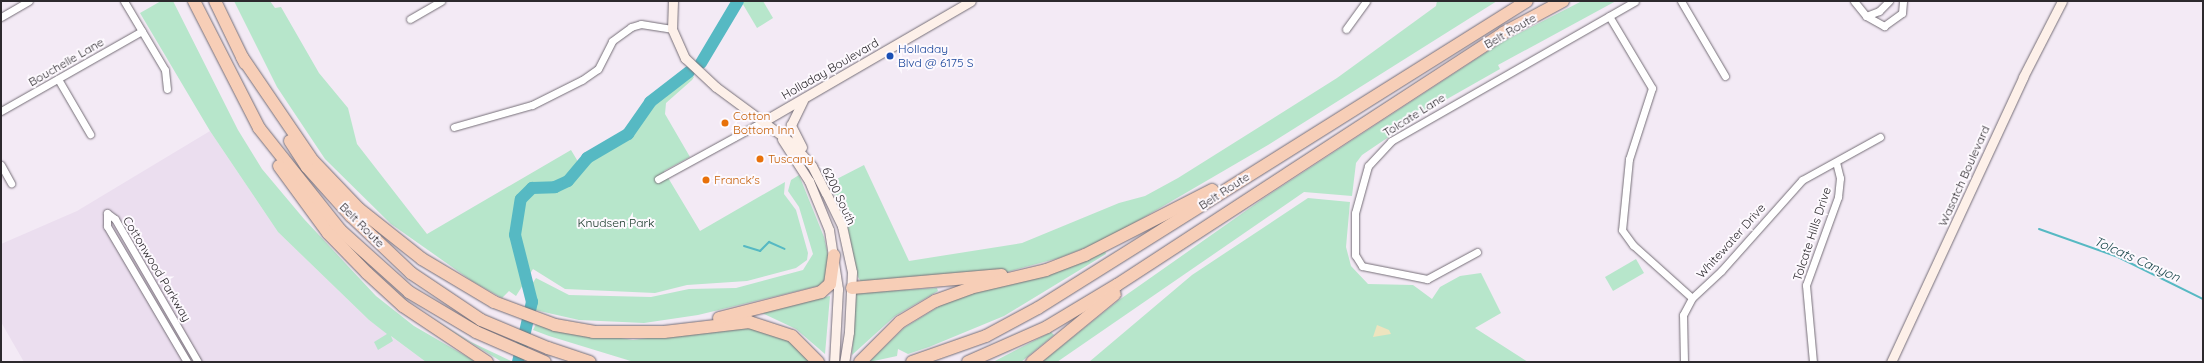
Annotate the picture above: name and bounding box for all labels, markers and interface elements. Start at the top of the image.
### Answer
street label: Belt Route [1482,10,1538,52]
street label: Bouchelle Lane [26,35,106,89]
street label: Holladay Boulevard [779,35,881,103]
place label: Holladay Blvd @ 6175 S [898,42,974,70]
marker: Holladay Blvd @ 6175 S [885,51,895,61]
street label: Tolcate Lane [1380,90,1448,140]
place label: Cotton Bottom Inn [733,109,794,137]
marker: Cotton Bottom Inn [720,118,730,128]
street label: Wasatch Boulevard [1935,123,1993,229]
place label: Tuscany [768,152,813,166]
marker: Tuscany [755,154,765,164]
street label: 6200 South [819,165,859,227]
street label: Belt Route [1196,169,1252,213]
place label: Franck's [714,173,760,187]
marker: Franck's [701,175,711,185]
street label: Tolcate Hills Drive [1790,185,1834,283]
street label: Belt Route [337,200,387,250]
street label: Whitewater Drive [1694,201,1768,281]
street label: Cottonwood Parkway [120,214,194,324]
park label: Knudsen Park [577,216,655,230]
water label: Tolcats Canyon [2092,233,2182,285]

